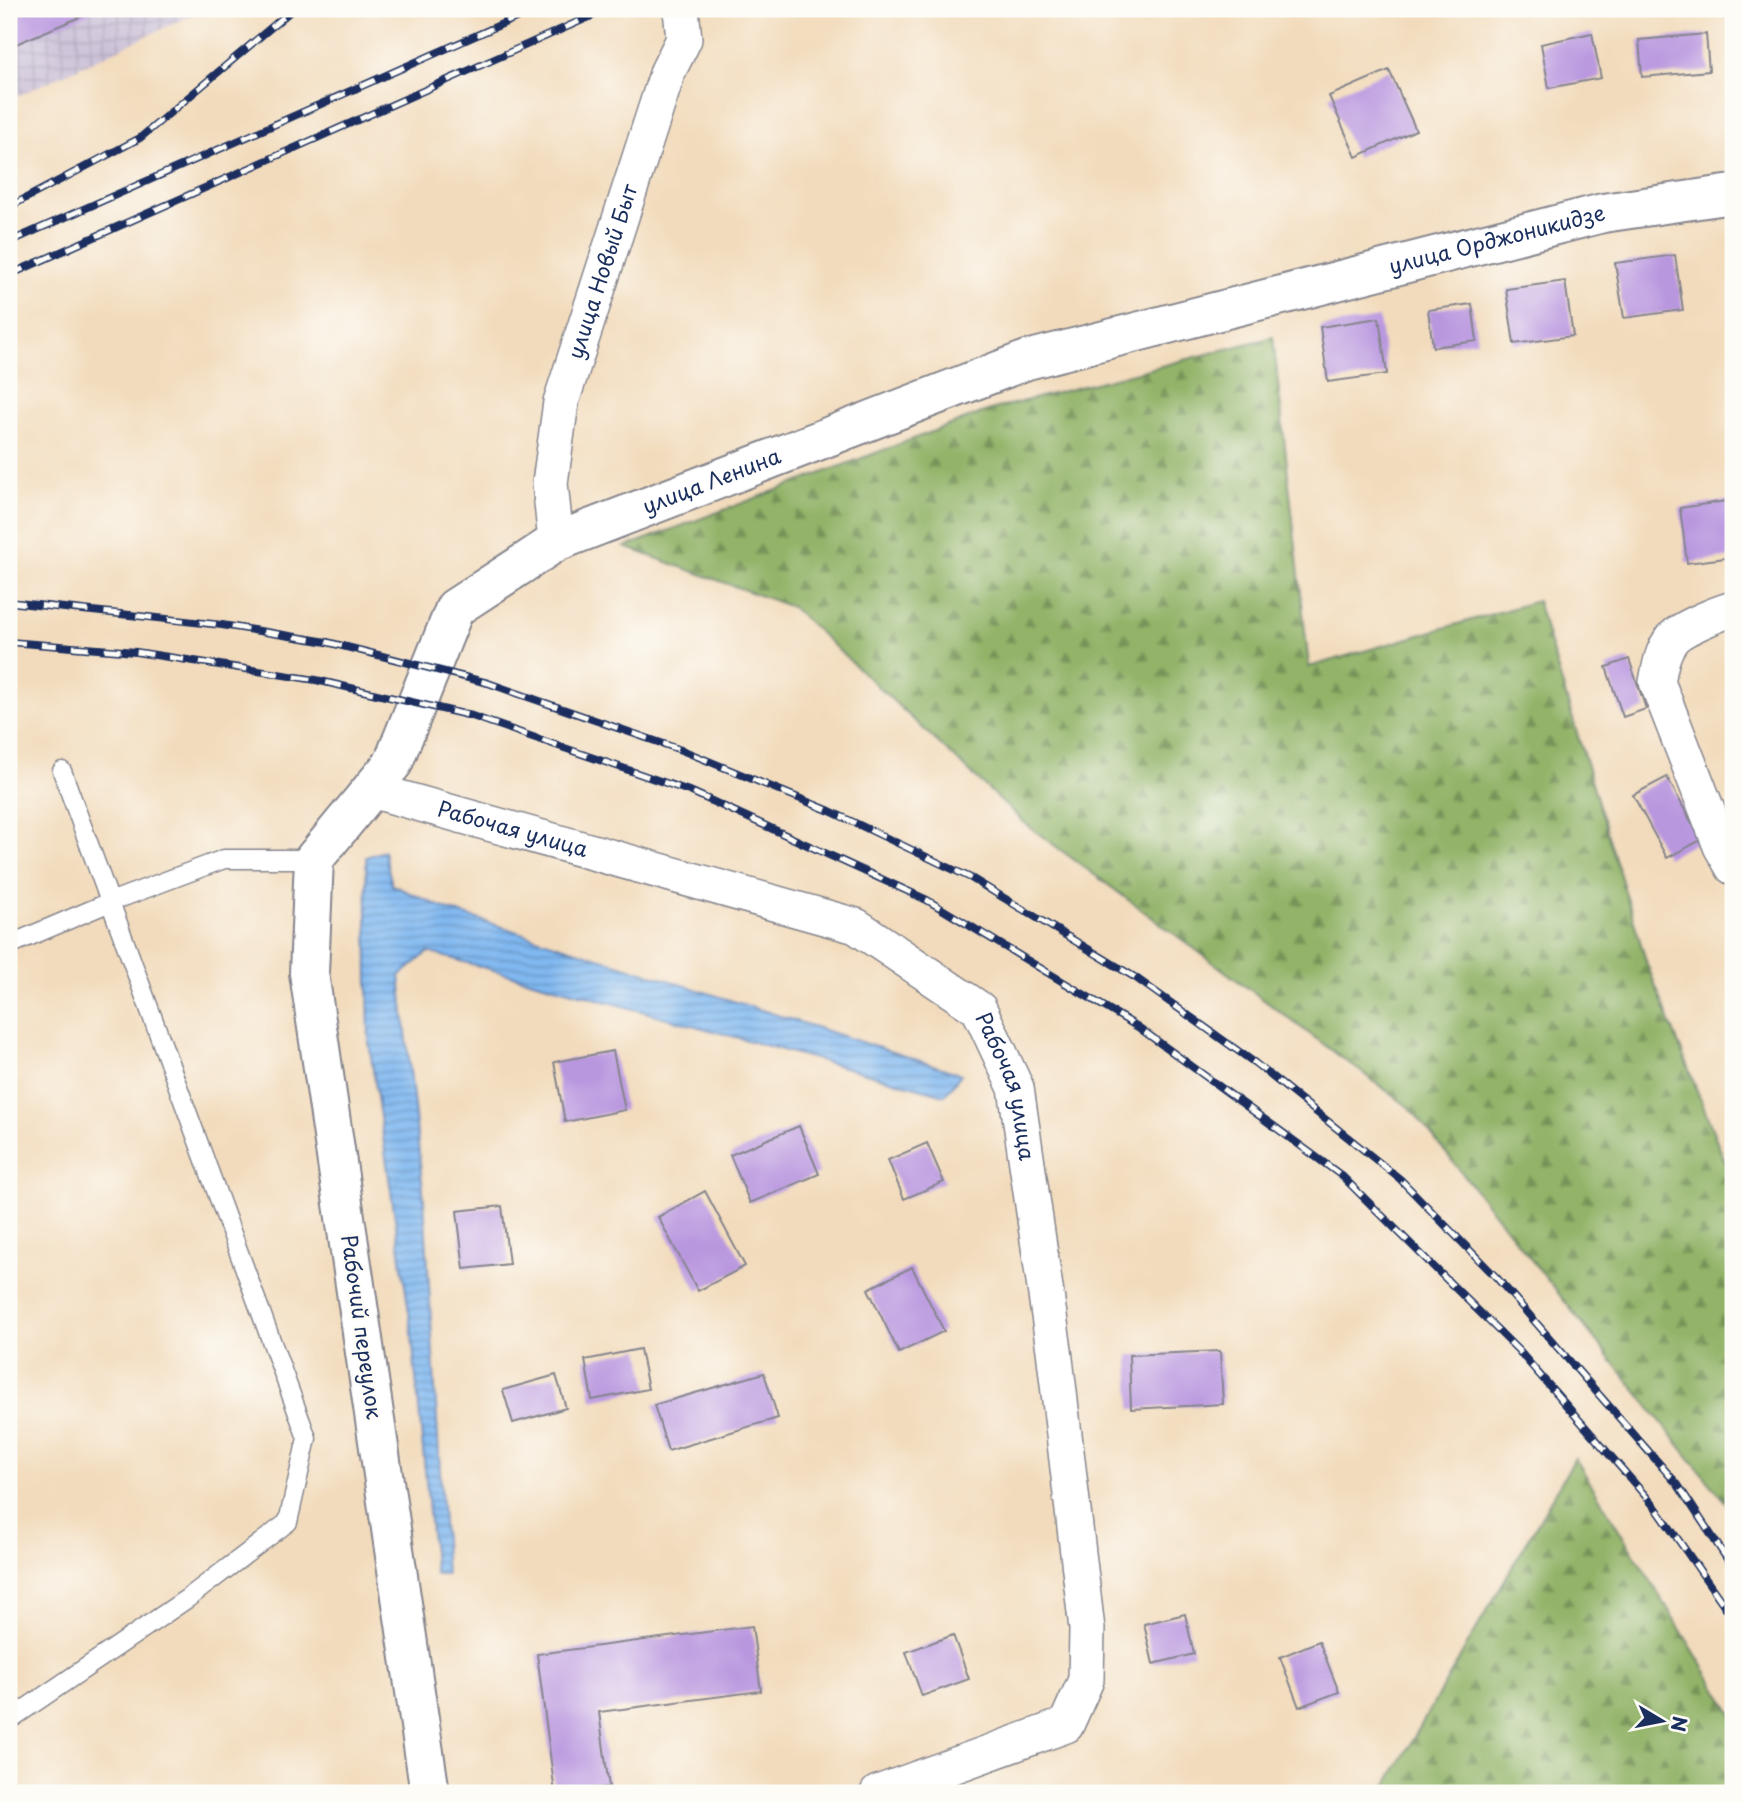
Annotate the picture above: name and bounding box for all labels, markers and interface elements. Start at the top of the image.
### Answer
street label: улица Новый Быт [558,179,645,363]
street label: улица Орджоникидзе [1385,195,1608,281]
street label: улица Ленина [637,438,786,521]
street label: Рабочая улица [434,791,593,864]
street label: Рабочая улица [969,1006,1044,1163]
street label: Рабочий переулок [334,1233,392,1421]
north arrow [1626,1686,1696,1756]
text: N [1665,1714,1695,1734]

